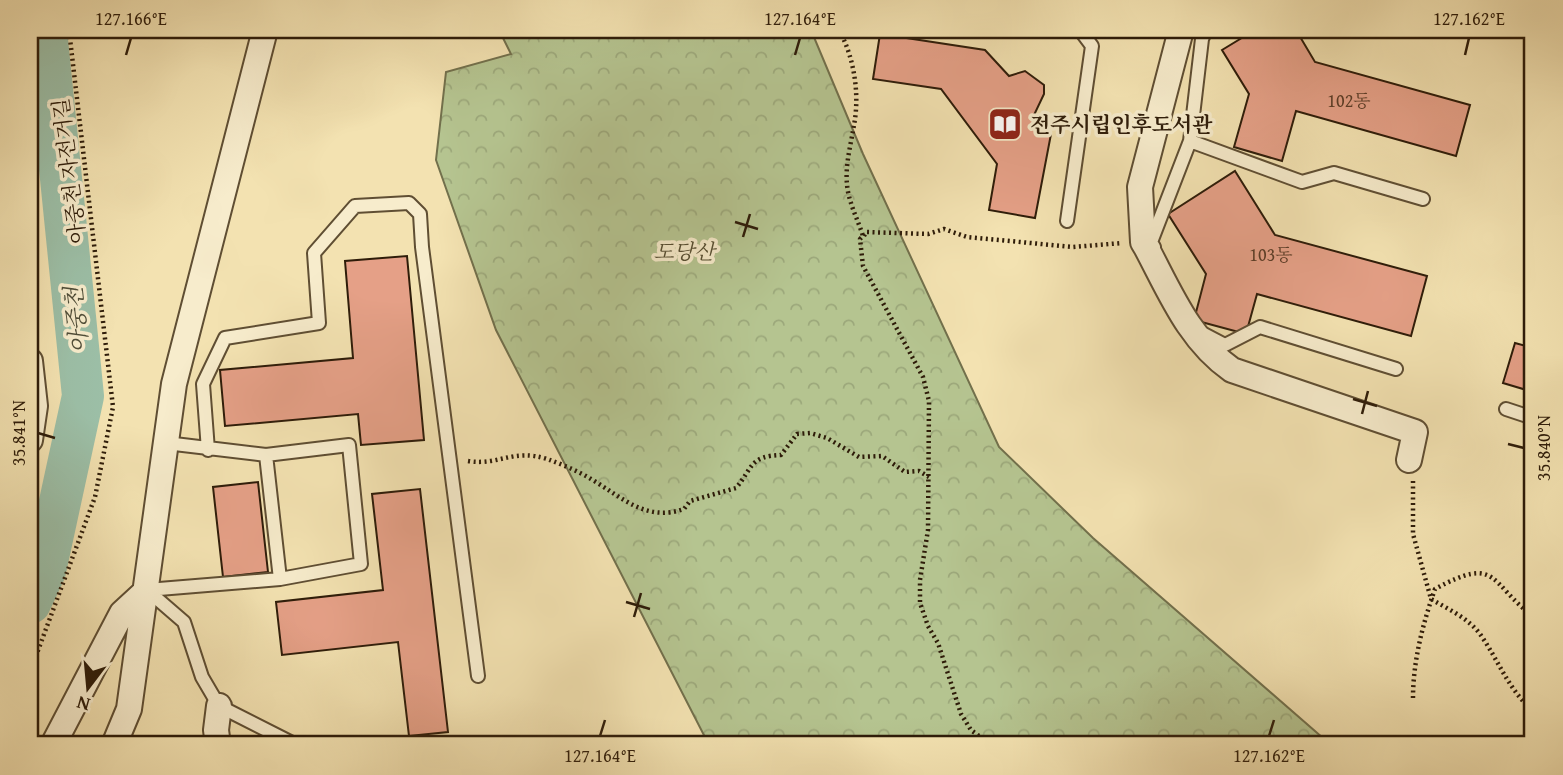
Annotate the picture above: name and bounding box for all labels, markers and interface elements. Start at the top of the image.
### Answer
text: 127.166°E [95,5,167,32]
text: 127.164°E [764,5,836,32]
text: 127.162°E [1433,5,1505,32]
house number: 102동 [1327,87,1371,114]
street label: 아중천 자전거길 [45,96,93,246]
library icon: 전주시립인후도서관 [986,105,1024,143]
place label: 전주시립인후도서관 [1030,109,1213,140]
park label: 도당산 [654,236,717,267]
house number: 103동 [1249,241,1293,268]
water label: 아중천 [56,283,96,355]
text: 35.841°N [5,400,32,466]
text: 35.840°N [1530,415,1557,481]
north arrow [52,652,122,722]
text: N [73,689,93,720]
text: 127.164°E [564,742,636,769]
text: 127.162°E [1233,742,1305,769]

